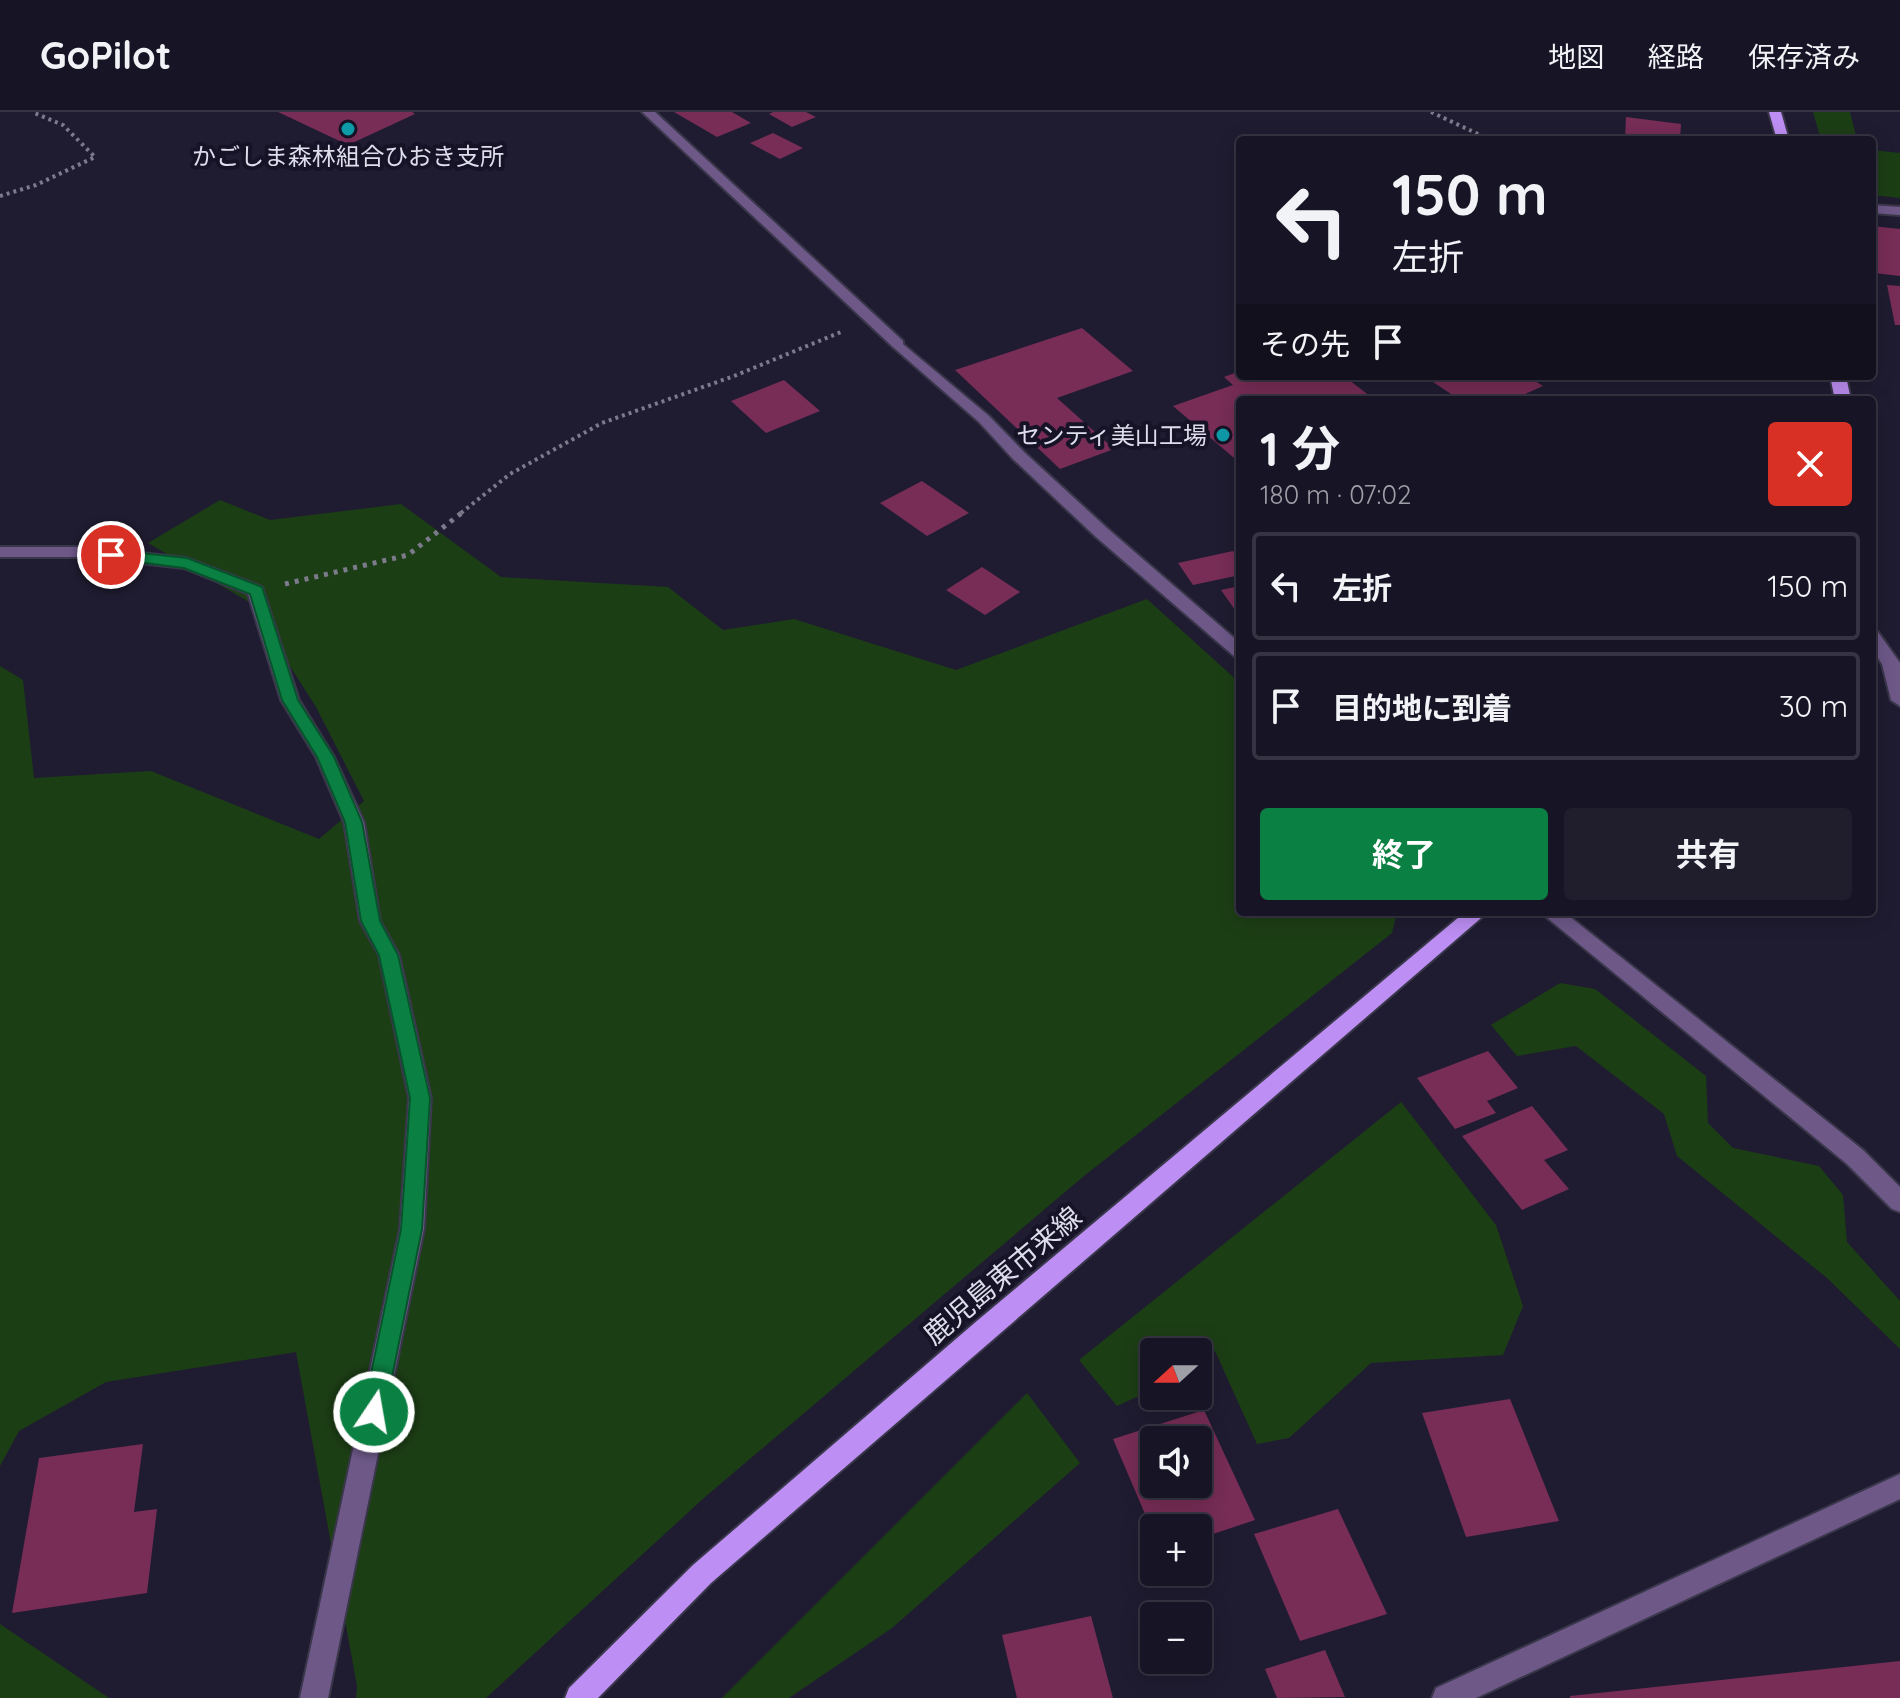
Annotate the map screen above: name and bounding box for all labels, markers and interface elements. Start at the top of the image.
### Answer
text: GoPilot [40,31,171,79]
text: 地図 [1548,39,1604,74]
text: 経路 [1648,39,1704,74]
text: 保存済み [1748,39,1860,74]
marker: かごしま森林組合ひおき支所 [339,120,357,138]
place label: かごしま森林組合ひおき支所 [192,141,504,171]
text: 150 m [1392,159,1548,229]
icon: left [1260,168,1364,272]
text: 左折 [1392,234,1464,279]
icon: arrive [1366,320,1410,364]
text: その先 [1260,325,1350,363]
text: 1 分 [1260,418,1340,478]
place label: センティ美山工場 [1016,420,1207,450]
button: close [1768,422,1852,506]
marker: センティ美山工場 [1214,426,1232,444]
text: 180 m · 07:02 [1260,478,1411,511]
pin [77,521,145,589]
icon: arrive [89,533,133,577]
icon: left [1264,564,1308,608]
text: 150 m [1767,567,1848,605]
text: 左折 [1332,569,1392,607]
icon: arrive [1264,684,1308,728]
text: 30 m [1779,687,1848,725]
text: 目的地に到着 [1332,689,1512,727]
button: 終了 [1260,808,1548,900]
button: 共有 [1564,808,1852,900]
street label: 鹿児島東市来線 [916,1199,1088,1351]
north arrow [1140,1338,1212,1410]
map controls [1140,1338,1212,1674]
position arrow [332,1370,416,1454]
button: sound [1140,1426,1212,1498]
button: + [1140,1514,1212,1586]
button: − [1140,1602,1212,1674]

